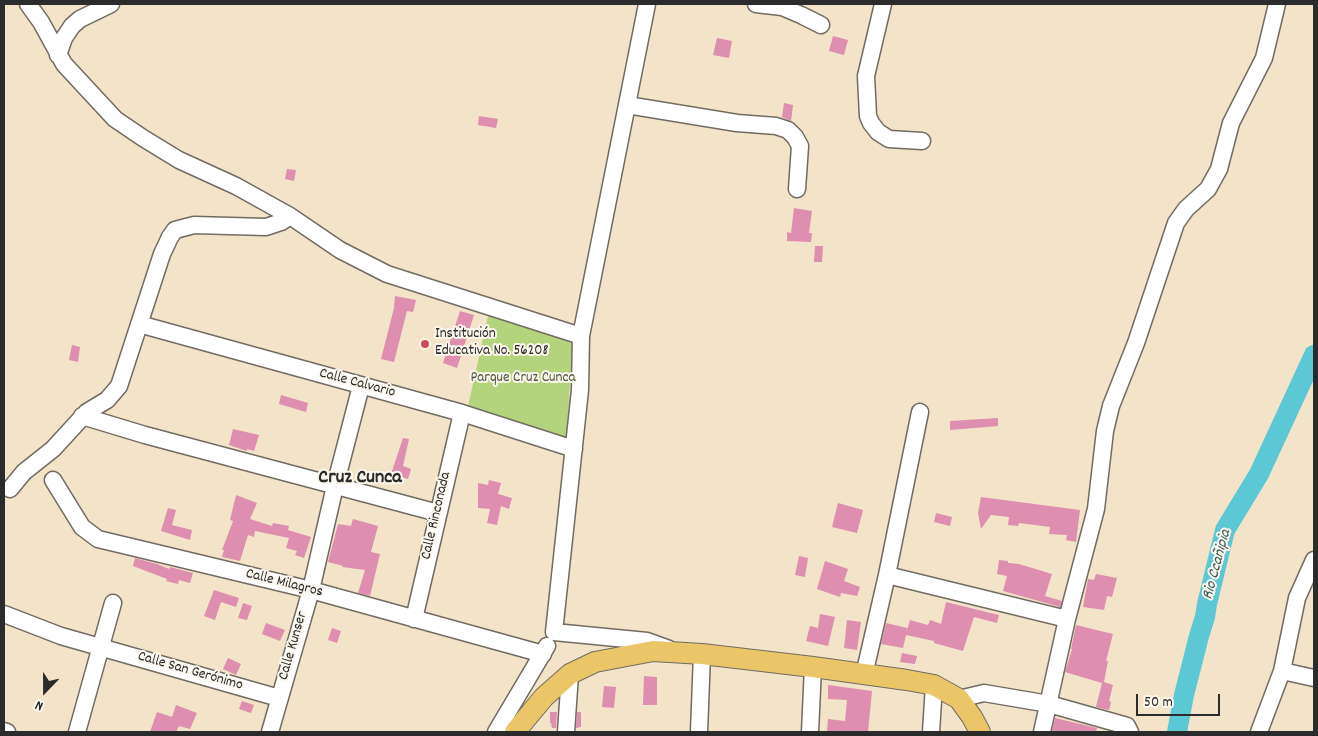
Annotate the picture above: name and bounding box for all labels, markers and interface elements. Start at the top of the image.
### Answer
place label: Institución Educativa No. 56208 [435,326,548,361]
marker: Institución Educativa No. 56208 [419,338,431,350]
street label: Calle Calvario [317,365,397,403]
park label: Parque Cruz Cunca [470,370,576,388]
district label: Cruz Cunca [318,467,402,491]
street label: Calle Rinconada [418,470,456,562]
water label: Rio Ccañipia [1199,528,1237,602]
street label: Calle Milagros [244,566,324,602]
street label: Calle Kunser [276,610,312,682]
street label: Calle San Gerónimo [135,648,245,696]
north arrow [20,666,70,716]
scale bar [1138,684,1222,716]
text: 50 m [1144,692,1173,714]
text: N [32,694,46,715]

